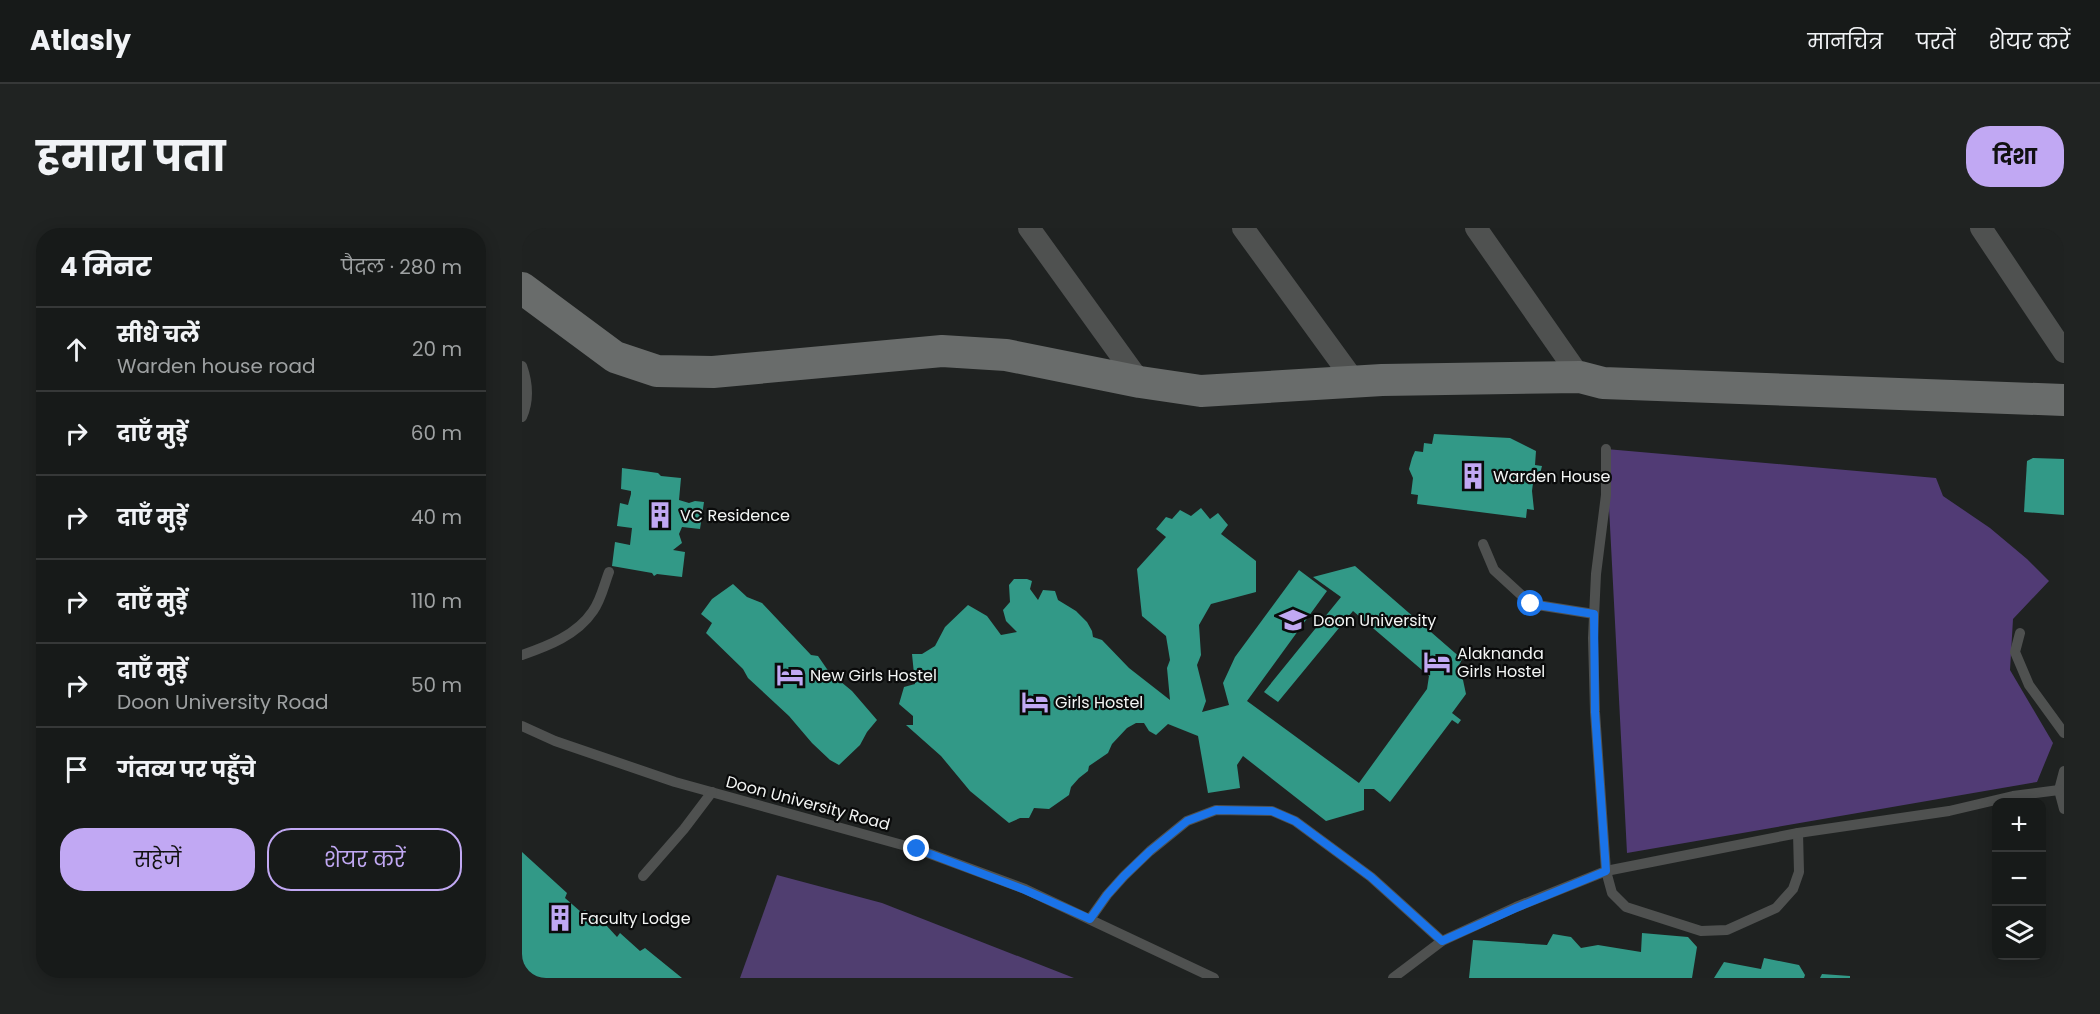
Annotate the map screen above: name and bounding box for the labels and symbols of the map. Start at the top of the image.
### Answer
building icon: Warden House [1458,461,1488,491]
place label: Warden House [1493,465,1611,488]
building icon: VC Residence [645,500,675,530]
place label: VC Residence [680,504,790,527]
route start [1517,590,1543,616]
school or university icon: Doon University [1278,605,1308,635]
place label: Doon University [1313,609,1436,632]
place label: Alaknanda Girls Hostel [1457,642,1545,683]
hotel icon: Alaknanda Girls Hostel [1422,647,1452,677]
hotel icon: New Girls Hostel [775,660,805,690]
place label: New Girls Hostel [810,664,937,687]
hotel icon: Girls Hostel [1020,687,1050,717]
place label: Girls Hostel [1055,691,1143,714]
street label: Doon University Road [723,770,893,836]
route end [903,835,929,861]
building icon: Faculty Lodge [545,903,575,933]
place label: Faculty Lodge [580,907,691,930]

